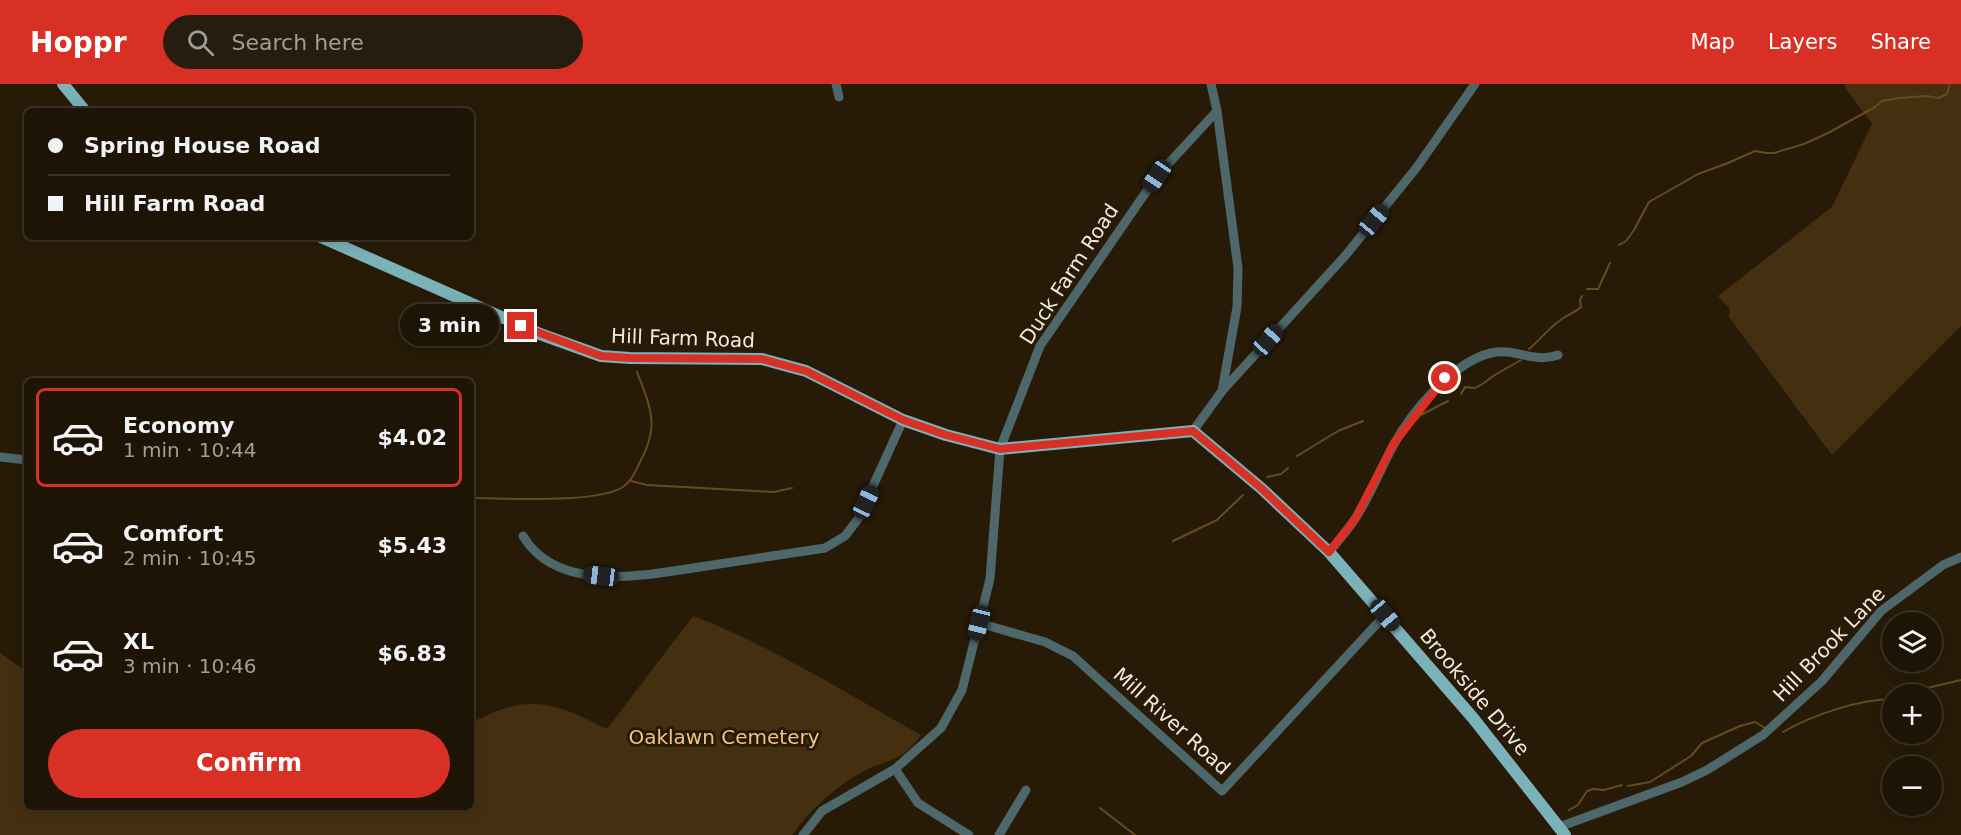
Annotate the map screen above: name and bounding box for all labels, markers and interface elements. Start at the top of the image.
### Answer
search box [163,15,583,69]
text: Hoppr [30,26,127,59]
icon: search [184,26,217,59]
text: Search here [232,30,364,55]
text: Map [1691,30,1735,54]
text: Layers [1768,30,1837,54]
text: Share [1870,30,1931,54]
text: Spring House Road [84,133,321,158]
car [1139,156,1175,196]
text: Hill Farm Road [84,191,265,216]
street label: Duck Farm Road [1015,199,1123,349]
car [1356,200,1392,240]
callout: 3 min [401,305,500,347]
route end [507,312,534,339]
text: 3 min [418,313,481,337]
car [1249,321,1287,359]
street label: Hill Farm Road [611,323,755,353]
route start [1431,364,1458,391]
icon: car [51,411,105,465]
text: Economy [123,413,234,438]
text: $4.02 [377,425,447,450]
text: 1 min · 10:44 [123,438,257,462]
car [850,482,882,522]
icon: car [51,519,105,573]
text: Comfort [123,521,223,546]
text: $5.43 [377,533,447,558]
text: 2 min · 10:45 [123,546,257,570]
car [582,565,620,587]
street label: Hill Brook Lane [1768,582,1890,706]
car [1367,595,1403,635]
car [966,603,992,643]
map controls [1882,612,1942,816]
button: layers [1882,612,1942,672]
street label: Brookside Drive [1415,624,1535,760]
icon: car [51,627,105,681]
text: XL [123,629,154,654]
text: $6.83 [377,641,447,666]
text: 3 min · 10:46 [123,654,257,678]
street label: Mill River Road [1109,662,1235,780]
button: + [1882,684,1942,744]
park label: Oaklawn Cemetery [628,725,820,749]
button: Confirm [48,729,450,798]
button: − [1882,756,1942,816]

